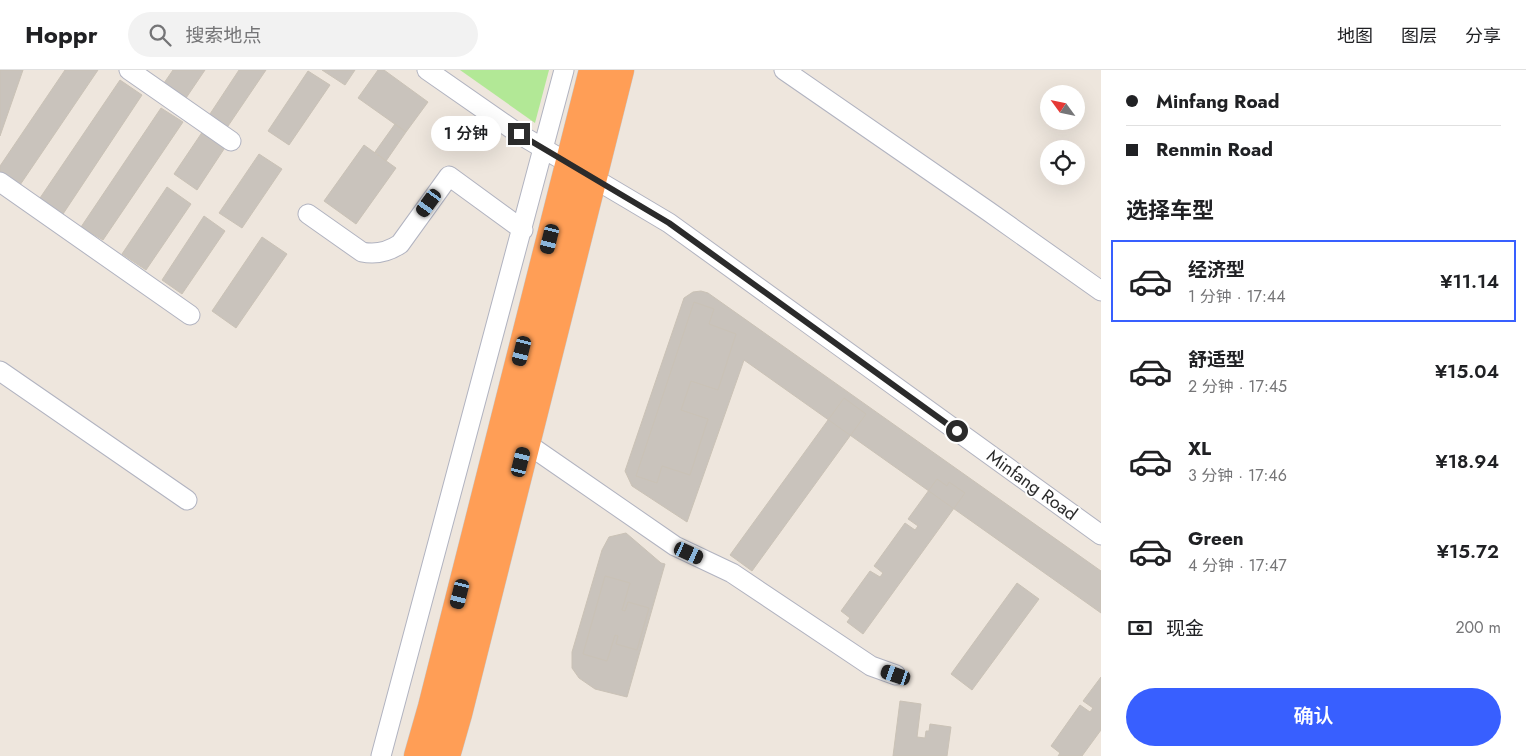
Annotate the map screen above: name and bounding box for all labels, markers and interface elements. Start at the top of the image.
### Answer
search box [128,12,478,57]
text: Hoppr [25,17,98,52]
icon: search [146,21,174,49]
text: 搜索地点 [186,22,262,49]
text: 地图 [1337,23,1373,49]
text: 图层 [1401,23,1437,49]
text: 分享 [1465,23,1501,49]
north arrow [1040,85,1085,130]
map controls [1040,85,1085,185]
text: Minfang Road [1156,88,1280,115]
callout: 1 分钟 [432,116,502,152]
text: 1 分钟 [444,122,488,145]
route end [508,123,530,145]
text: Renmin Road [1156,136,1273,163]
button: locate [1040,140,1085,185]
car [414,186,443,220]
text: 选择车型 [1126,194,1214,226]
car [539,223,560,255]
text: 经济型 [1188,256,1245,283]
icon: car [1128,259,1173,304]
text: ¥11.14 [1440,268,1499,295]
text: 1 分钟 · 17:44 [1188,285,1285,308]
car [511,335,532,367]
text: 舒适型 [1188,346,1245,373]
icon: car [1128,349,1173,394]
text: ¥15.04 [1435,358,1499,385]
text: 2 分钟 · 17:45 [1188,375,1287,398]
route start [946,420,968,442]
text: XL [1188,435,1211,462]
icon: car [1128,439,1173,484]
street label: Minfang Road [981,443,1083,527]
car [510,446,531,478]
text: ¥18.94 [1436,448,1499,475]
text: 3 分钟 · 17:46 [1188,464,1287,487]
text: Green [1188,525,1244,552]
icon: car [1128,529,1173,574]
text: ¥15.72 [1437,538,1499,565]
car [672,540,705,566]
text: 4 分钟 · 17:47 [1188,554,1287,577]
car [449,578,470,610]
icon: cash [1126,614,1154,642]
text: 现金 [1166,615,1204,642]
text: 200 m [1455,616,1501,639]
car [879,663,912,687]
button: 确认 [1126,688,1501,746]

